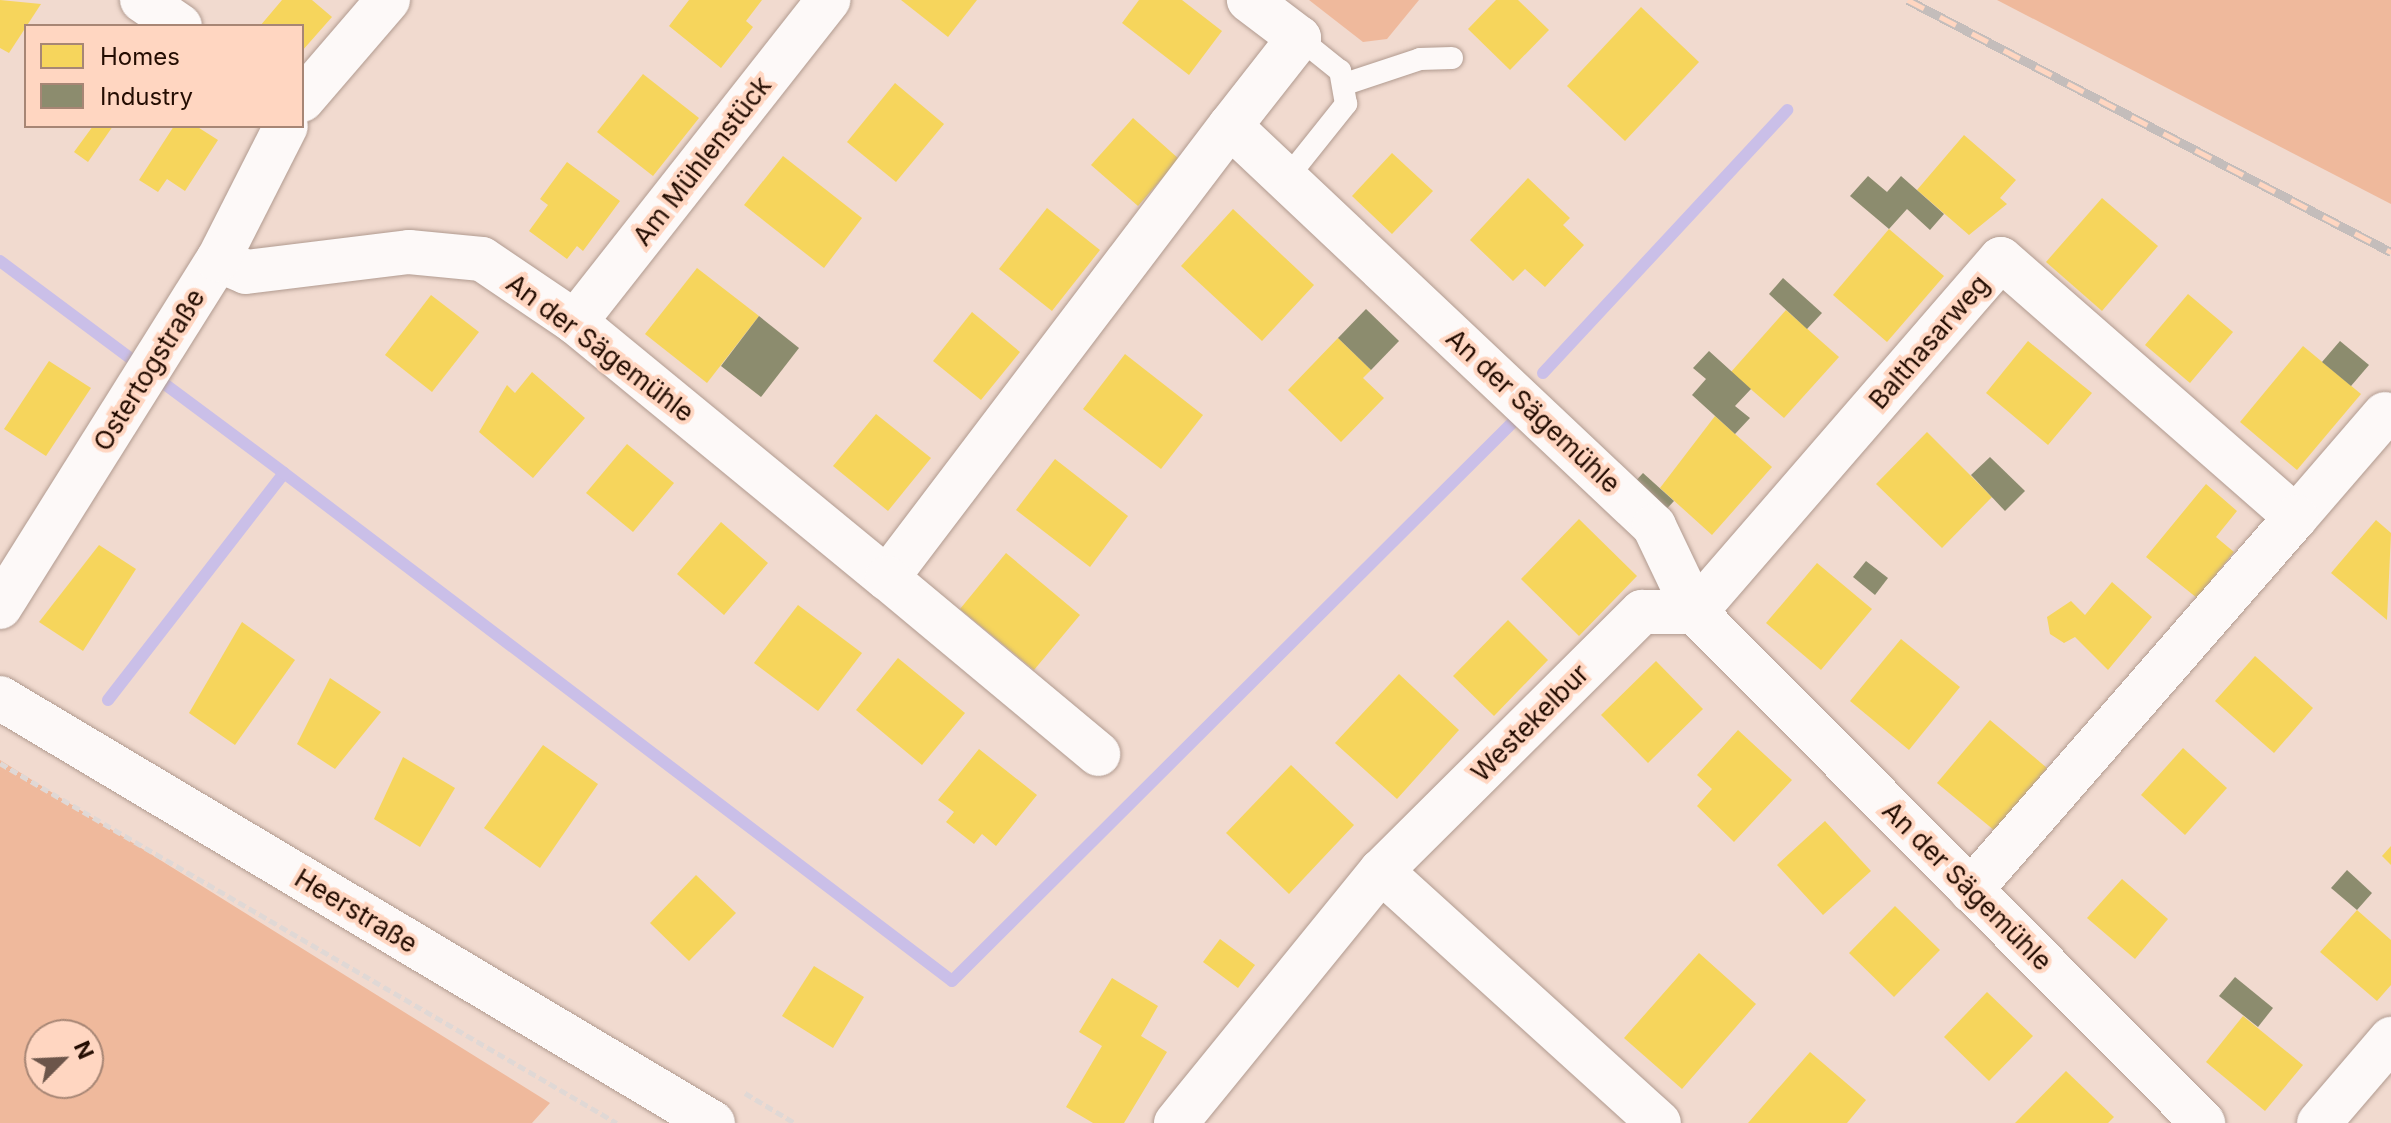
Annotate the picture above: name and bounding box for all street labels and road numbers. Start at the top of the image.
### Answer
street label: Am Mühlenstück [626,70,778,252]
street label: An der Sägemühle [500,267,700,429]
street label: Balthasarweg [1862,269,1996,415]
street label: Ostertogstraße [87,283,211,457]
street label: An der Sägemühle [1440,322,1626,500]
street label: Westekelbur [1465,658,1595,788]
street label: An der Sägemühle [1876,795,2058,977]
street label: Heerstraße [289,862,423,960]

